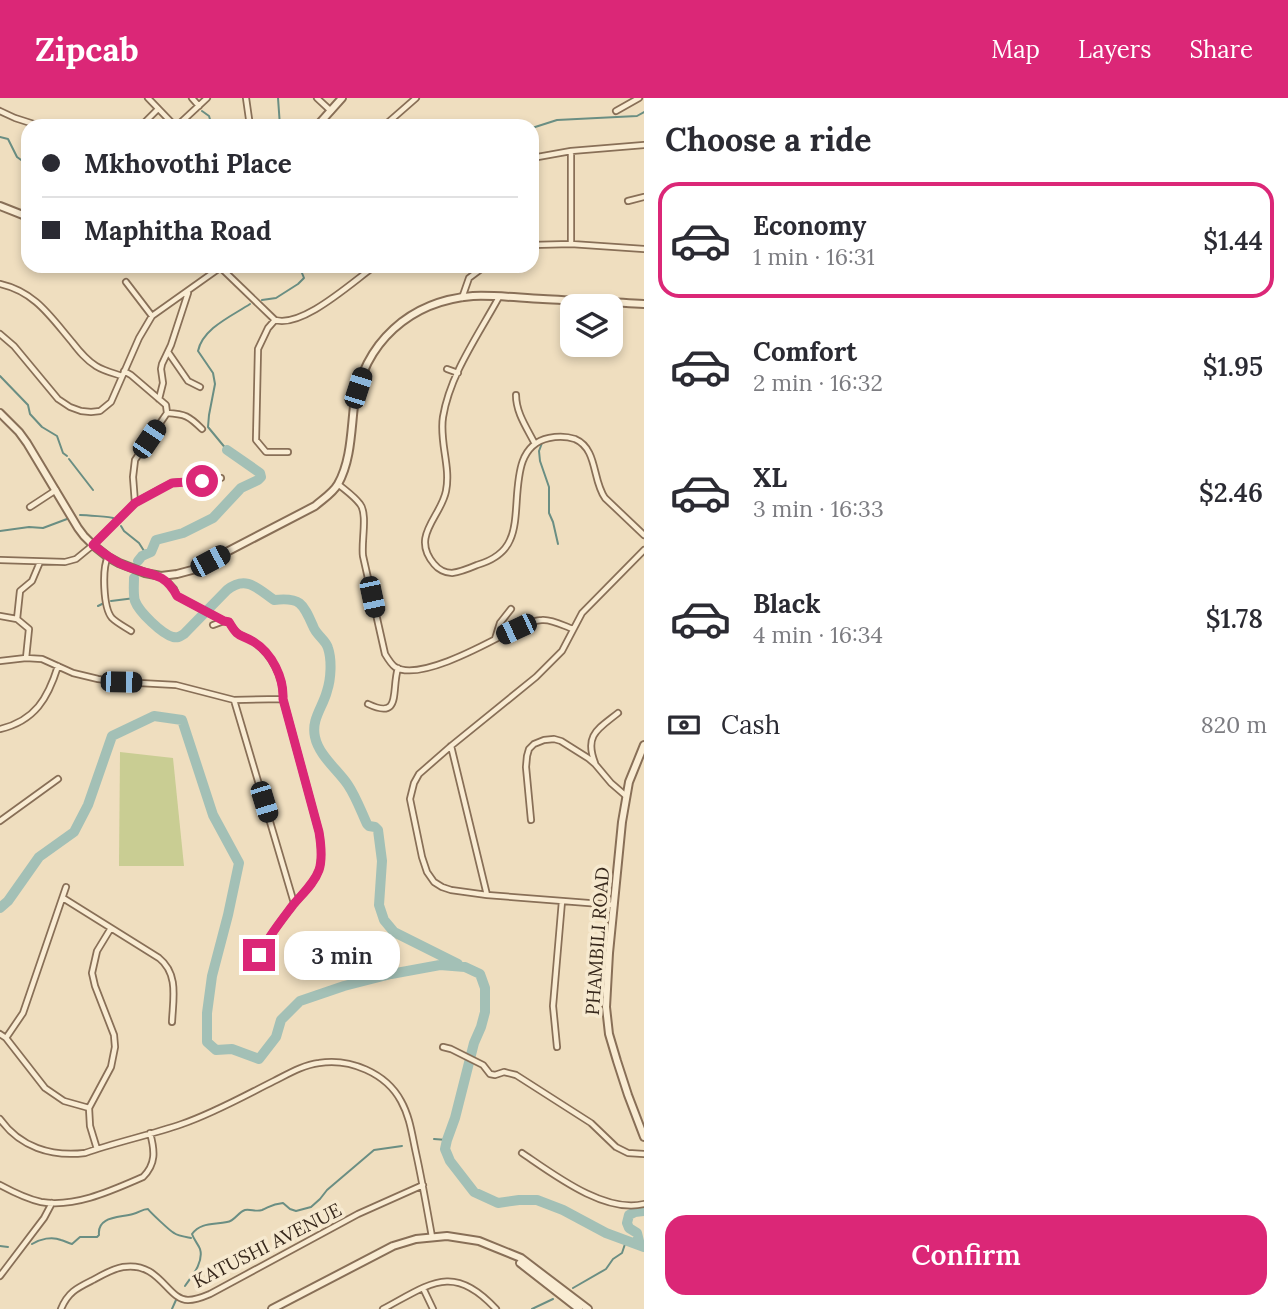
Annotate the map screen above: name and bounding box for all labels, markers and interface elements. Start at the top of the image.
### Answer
text: Zipcab [35,28,139,70]
text: Map [991,34,1040,65]
text: Layers [1078,34,1151,65]
text: Share [1189,34,1253,65]
text: Choose a ride [665,119,872,160]
text: Mkhovothi Place [84,147,292,180]
icon: car [669,209,732,272]
text: Economy [753,209,866,242]
text: Maphitha Road [84,214,271,247]
text: $1.44 [1203,224,1263,257]
text: 1 min · 16:31 [753,242,875,271]
map controls [560,294,623,357]
button: layers [560,294,623,357]
icon: car [669,335,732,398]
text: Comfort [753,335,857,368]
text: $1.95 [1203,350,1263,383]
car [342,365,375,411]
text: 2 min · 16:32 [753,368,883,397]
car [129,416,170,462]
icon: car [669,461,732,524]
text: XL [753,461,787,494]
route start [186,465,218,497]
text: $2.46 [1199,476,1263,509]
text: 3 min · 16:33 [753,494,884,523]
car [187,542,234,580]
car [358,574,387,620]
icon: car [669,587,732,650]
text: Black [753,587,821,620]
text: $1.78 [1206,602,1263,635]
car [493,611,540,647]
text: 4 min · 16:34 [753,620,883,649]
car [100,671,143,693]
icon: cash [665,706,703,744]
text: Cash [721,708,780,741]
text: 820 m [1201,710,1267,739]
car [248,779,281,825]
street label: PHAMBILI ROAD [580,866,614,1016]
callout: 3 min [284,930,399,980]
route end [243,939,275,971]
text: 3 min [311,941,373,970]
street label: KATUSHI AVENUE [189,1197,345,1293]
button: Confirm [665,1215,1267,1295]

